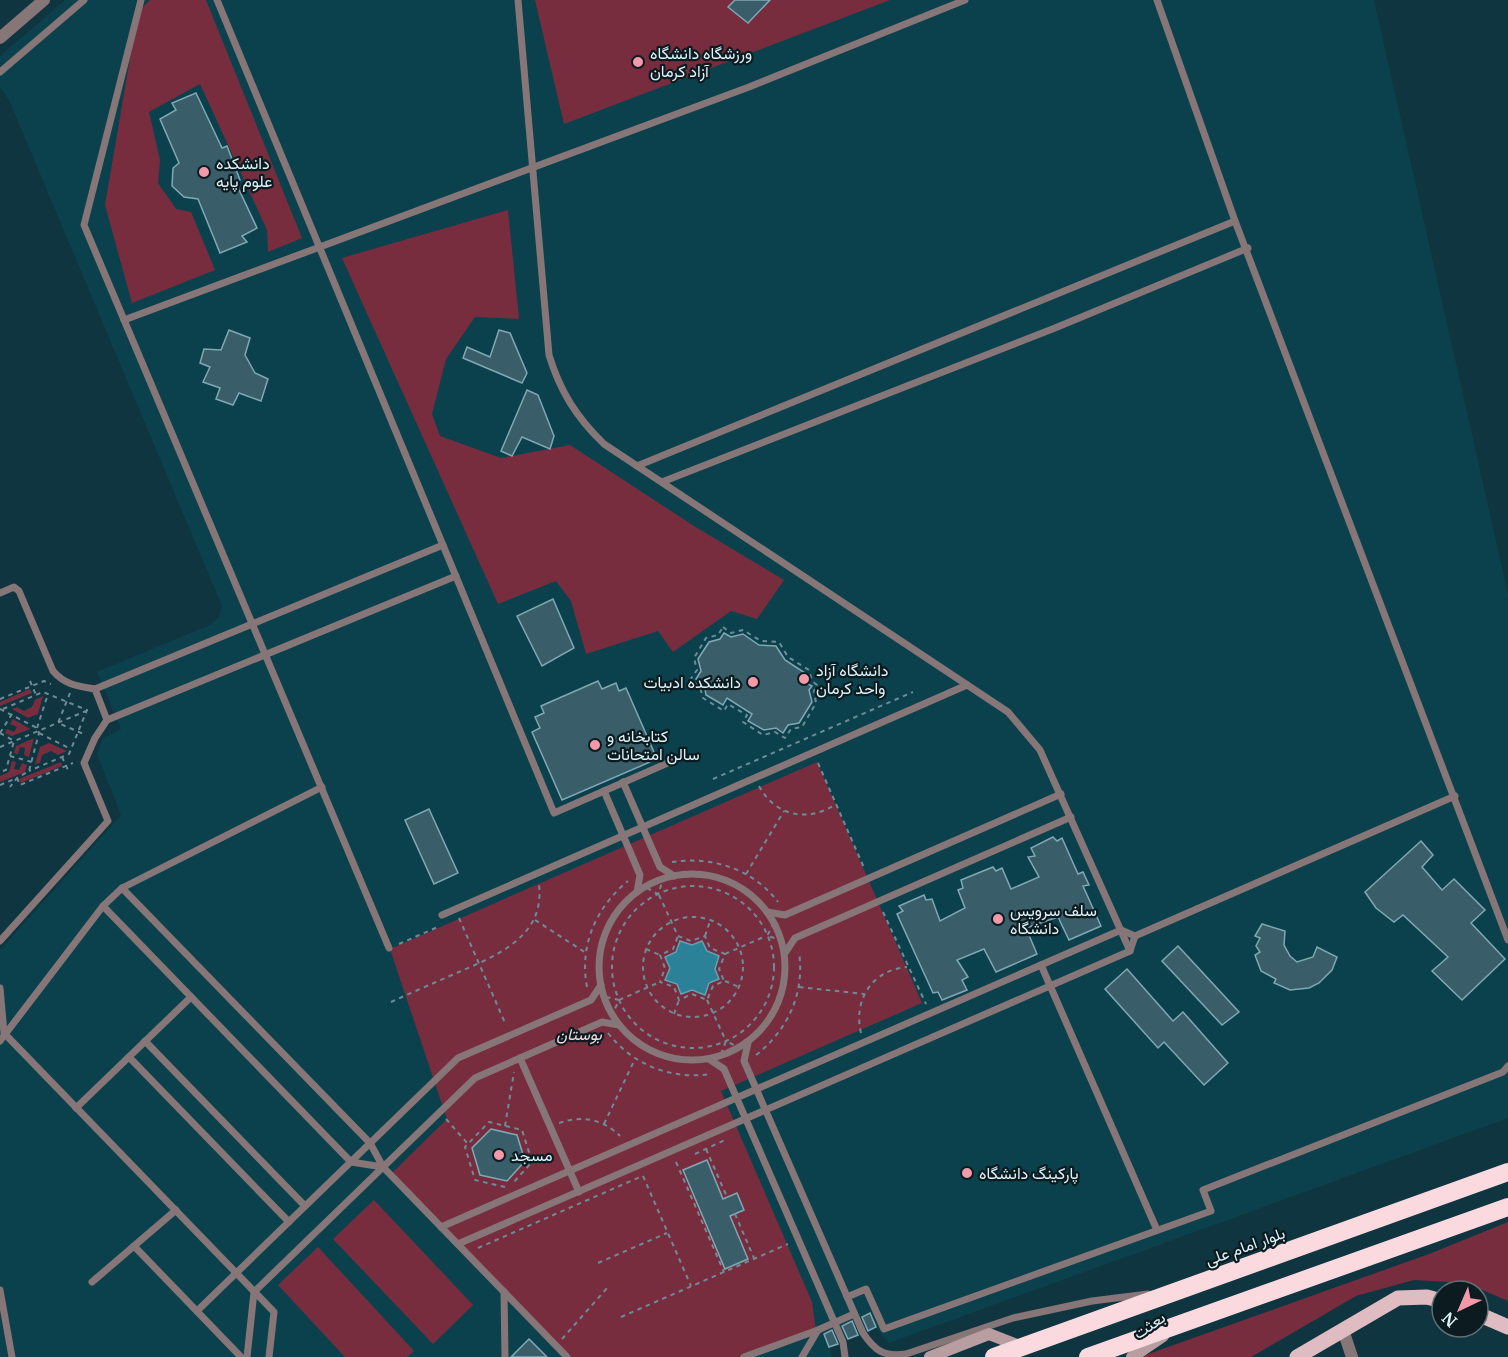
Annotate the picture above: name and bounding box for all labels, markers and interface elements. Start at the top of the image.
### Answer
place label: ورزشگاه دانشگاه آزاد کرمان [650,43,752,82]
marker: ورزشگاه دانشگاه آزاد کرمان [631,55,645,69]
place label: دانشکده علوم پایه [216,153,272,193]
marker: دانشکده علوم پایه [197,165,211,179]
place label: دانشگاه آزاد واحد کرمان [816,660,889,699]
place label: دانشکده ادبیات [644,672,741,692]
marker: دانشگاه آزاد واحد کرمان [797,672,811,686]
marker: دانشکده ادبیات [746,675,760,689]
place label: کتابخانه و سالن امتحانات [607,726,700,765]
marker: کتابخانه و سالن امتحانات [588,738,602,752]
place label: سلف سرویس دانشگاه [1010,900,1097,938]
marker: سلف سرویس دانشگاه [991,912,1005,926]
park label: بوستان [556,1024,603,1045]
place label: مسجد [511,1145,552,1165]
marker: مسجد [492,1148,506,1162]
place label: پارکینگ دانشگاه [979,1163,1079,1185]
marker: پارکینگ دانشگاه [960,1166,974,1180]
street label: بلوار امام علی [1202,1222,1288,1271]
north arrow [1430,1279,1490,1339]
street label: بعثت [1129,1307,1169,1343]
text: N [1438,1308,1461,1331]

